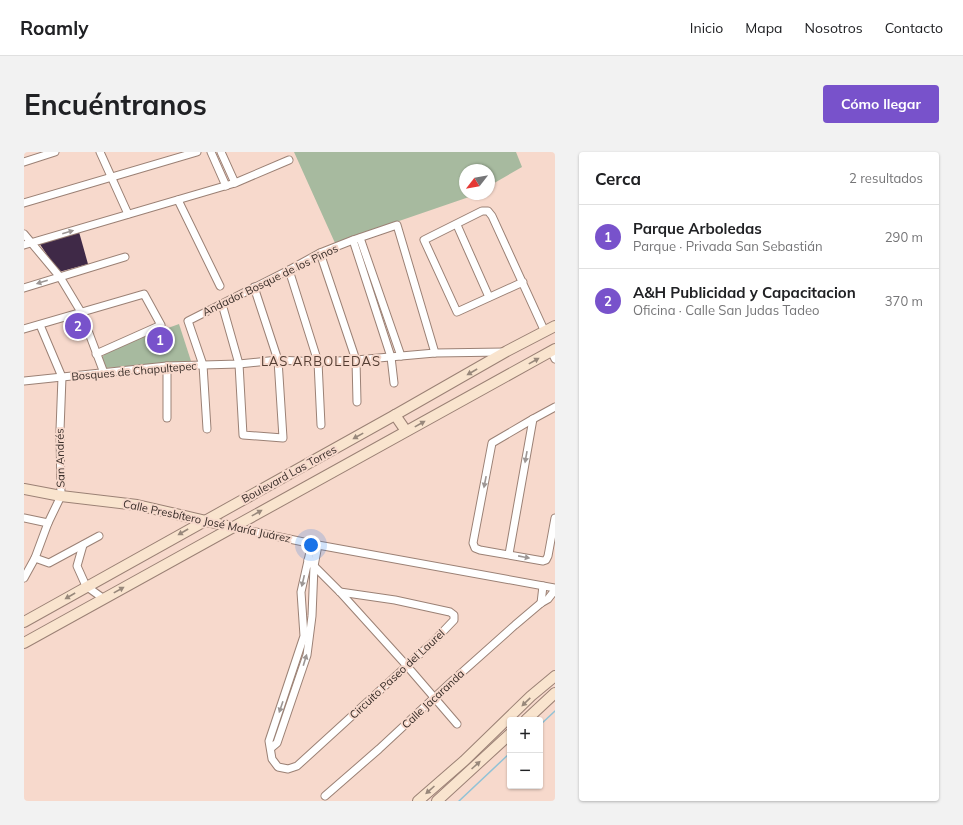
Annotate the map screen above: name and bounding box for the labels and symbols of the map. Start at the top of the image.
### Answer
north arrow [459,164,495,200]
one-way arrow [62,229,74,235]
street label: Andador Bosque de los Pinos [200,241,340,319]
one-way arrow [36,279,48,285]
pin: 2 [65,311,91,341]
pin: 1 [147,325,173,355]
district label: LAS ARBOLEDAS [261,353,381,369]
one-way arrow [528,357,540,364]
street label: Bosques de Chapultepec [71,358,198,383]
one-way arrow [466,368,478,375]
one-way arrow [414,420,426,427]
street label: San Andrés [52,428,68,488]
one-way arrow [352,432,364,439]
street label: Boulevard Las Torres [239,442,339,506]
one-way arrow [523,451,529,463]
one-way arrow [481,476,487,488]
street label: Calle Presbítero José María Juárez [122,496,292,546]
one-way arrow [251,510,263,517]
one-way arrow [177,529,189,536]
your location [301,535,321,555]
one-way arrow [518,555,530,561]
one-way arrow [300,575,306,588]
one-way arrow [113,587,125,593]
one-way arrow [64,592,76,599]
street label: Circuito Paseo del Laurel [346,626,448,722]
one-way arrow [302,654,308,666]
street label: Calle Jacaranda [399,666,467,732]
one-way arrow [521,697,531,706]
one-way arrow [278,702,284,714]
one-way arrow [471,761,481,770]
one-way arrow [425,785,435,794]

